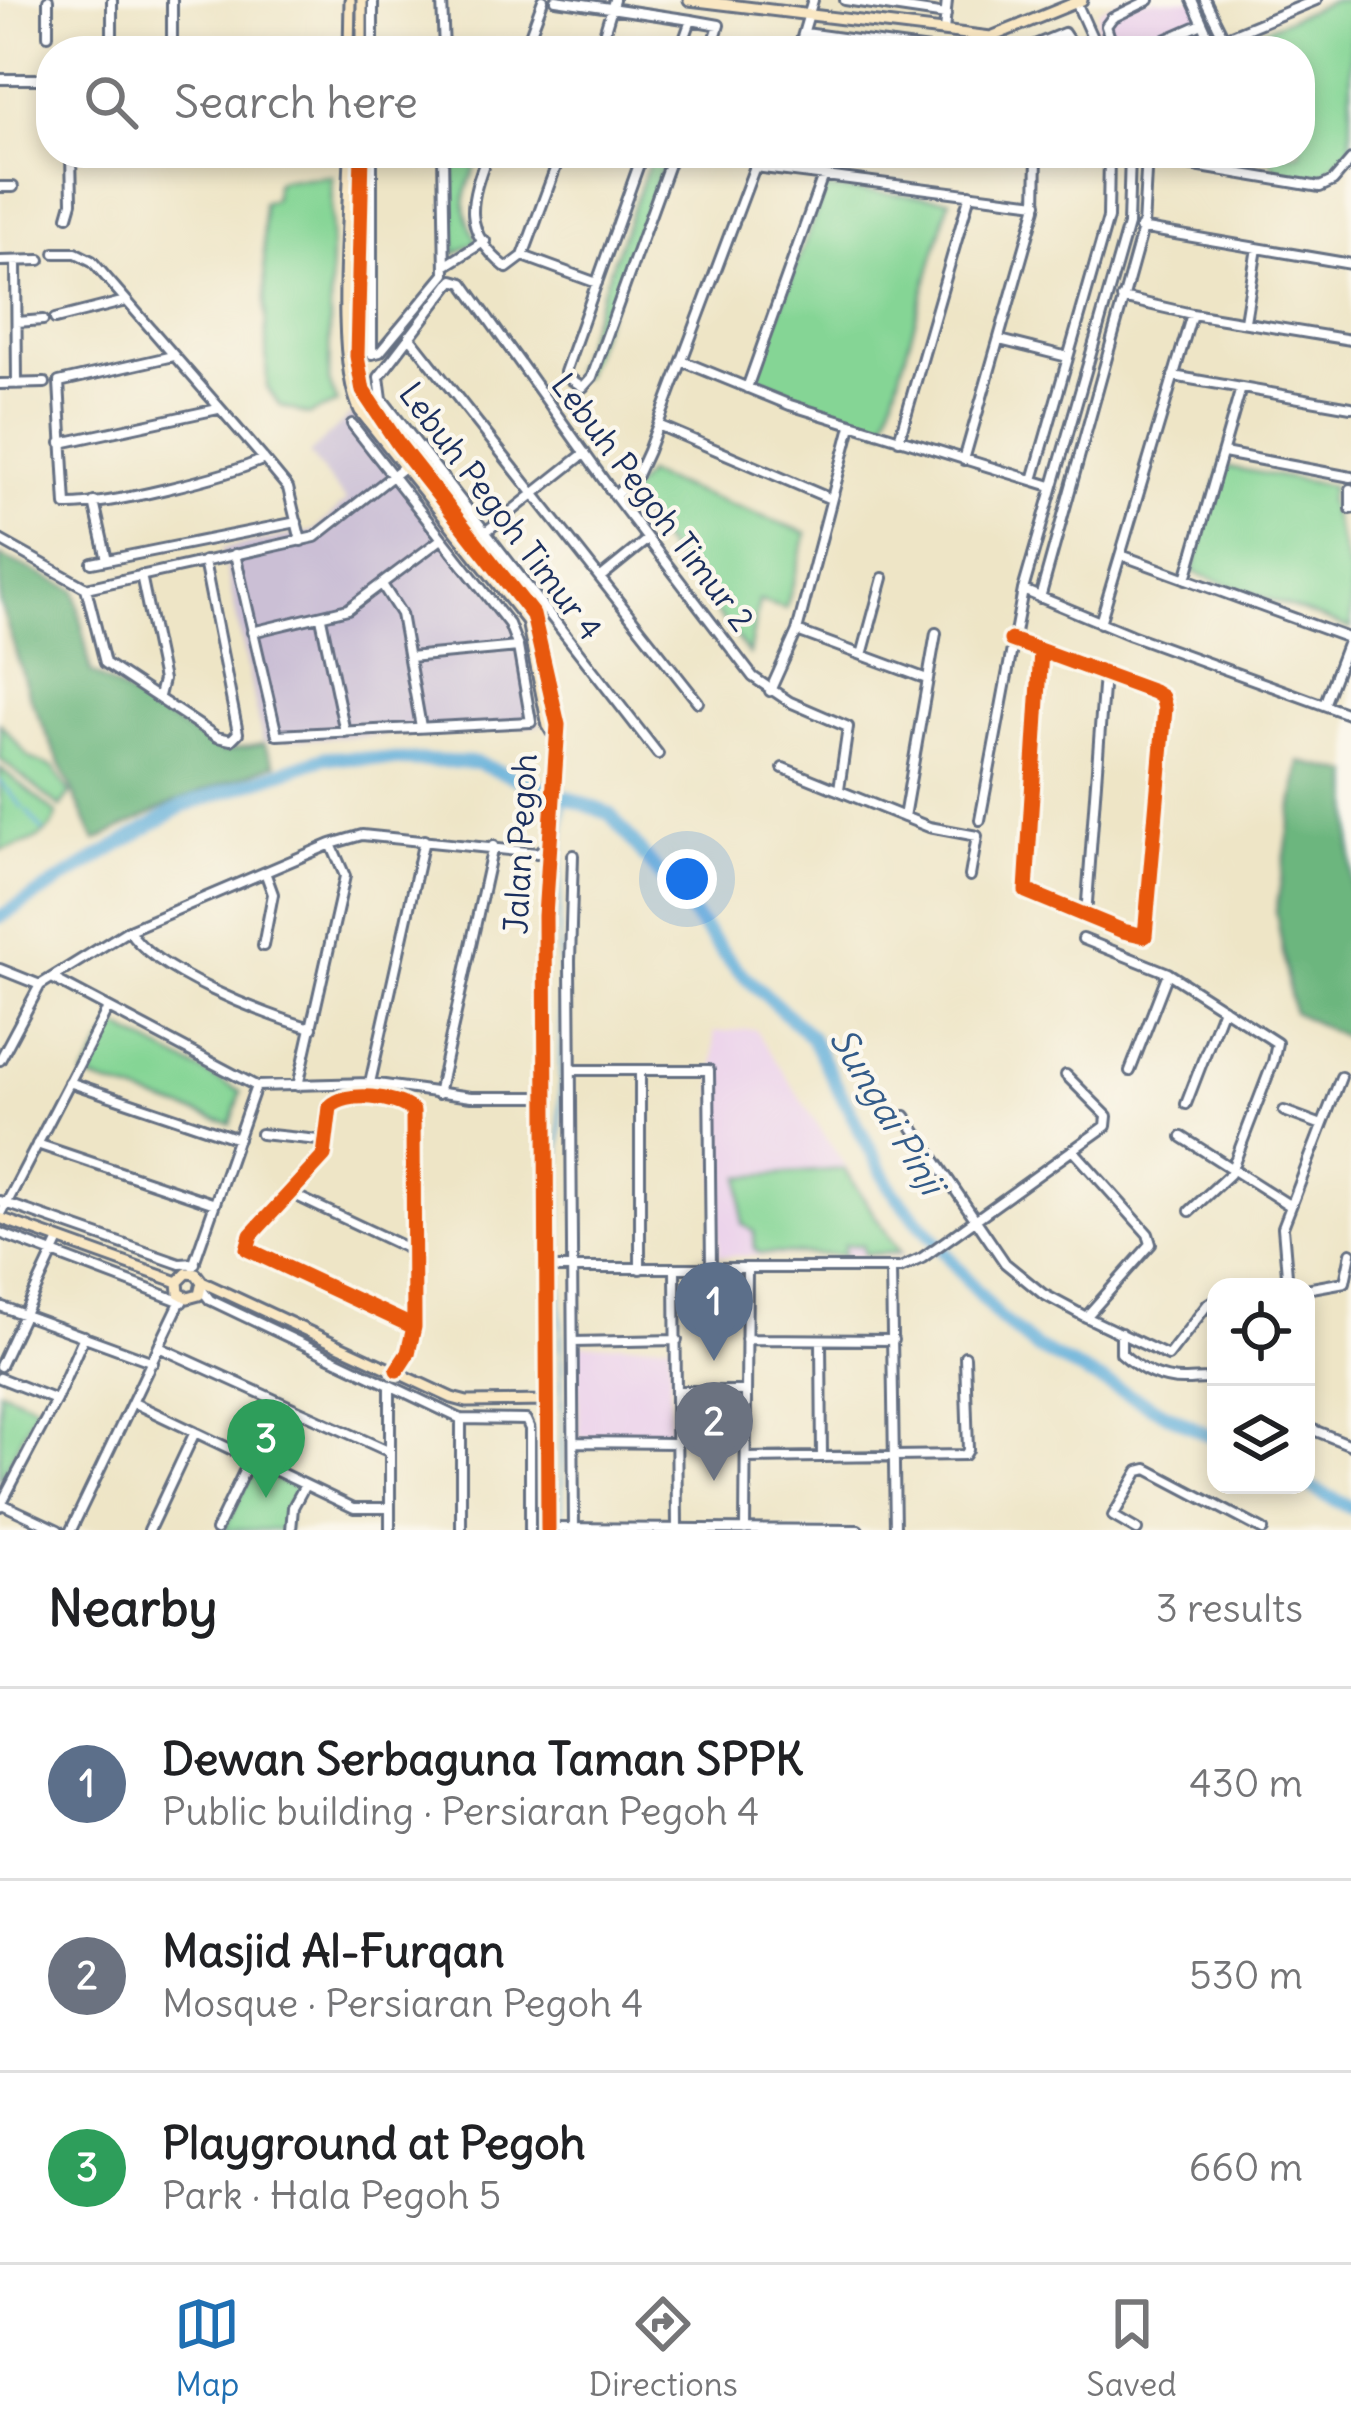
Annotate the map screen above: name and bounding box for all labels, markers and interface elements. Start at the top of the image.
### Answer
search box [36,36,1315,168]
icon: search [78,69,144,135]
text: Search here [174,74,418,130]
street label: Lebuh Pegoh Timur 2 [543,365,763,639]
street label: Lebuh Pegoh Timur 4 [390,374,612,648]
street label: Jalan Pegoh [494,752,546,936]
your location [657,849,717,909]
water label: Sungai Pinji [820,1020,956,1206]
pin: 1 [675,1262,753,1361]
map controls [1207,1278,1315,1494]
button: locate [1207,1278,1315,1386]
pin: 2 [675,1382,753,1481]
button: layers [1207,1386,1315,1494]
pin: 3 [227,1399,305,1498]
text: Nearby [48,1576,217,1640]
text: 3 results [1156,1584,1303,1633]
text: Dewan Serbaguna Taman SPPK [162,1731,803,1787]
text: 1 [79,1759,95,1808]
text: 430 m [1189,1759,1303,1808]
text: Public building · Persiaran Pegoh 4 [162,1787,760,1836]
text: Masjid Al-Furqan [162,1923,504,1979]
text: 2 [76,1951,98,2000]
text: 530 m [1189,1951,1303,2000]
text: Mosque · Persiaran Pegoh 4 [162,1979,644,2028]
text: Playground at Pegoh [162,2115,586,2171]
text: 3 [76,2143,98,2192]
text: 660 m [1189,2143,1303,2192]
text: Park · Hala Pegoh 5 [162,2171,501,2220]
tab: Map [174,2291,240,2405]
tab: Directions [589,2291,738,2405]
tab: Saved [1086,2291,1177,2405]

